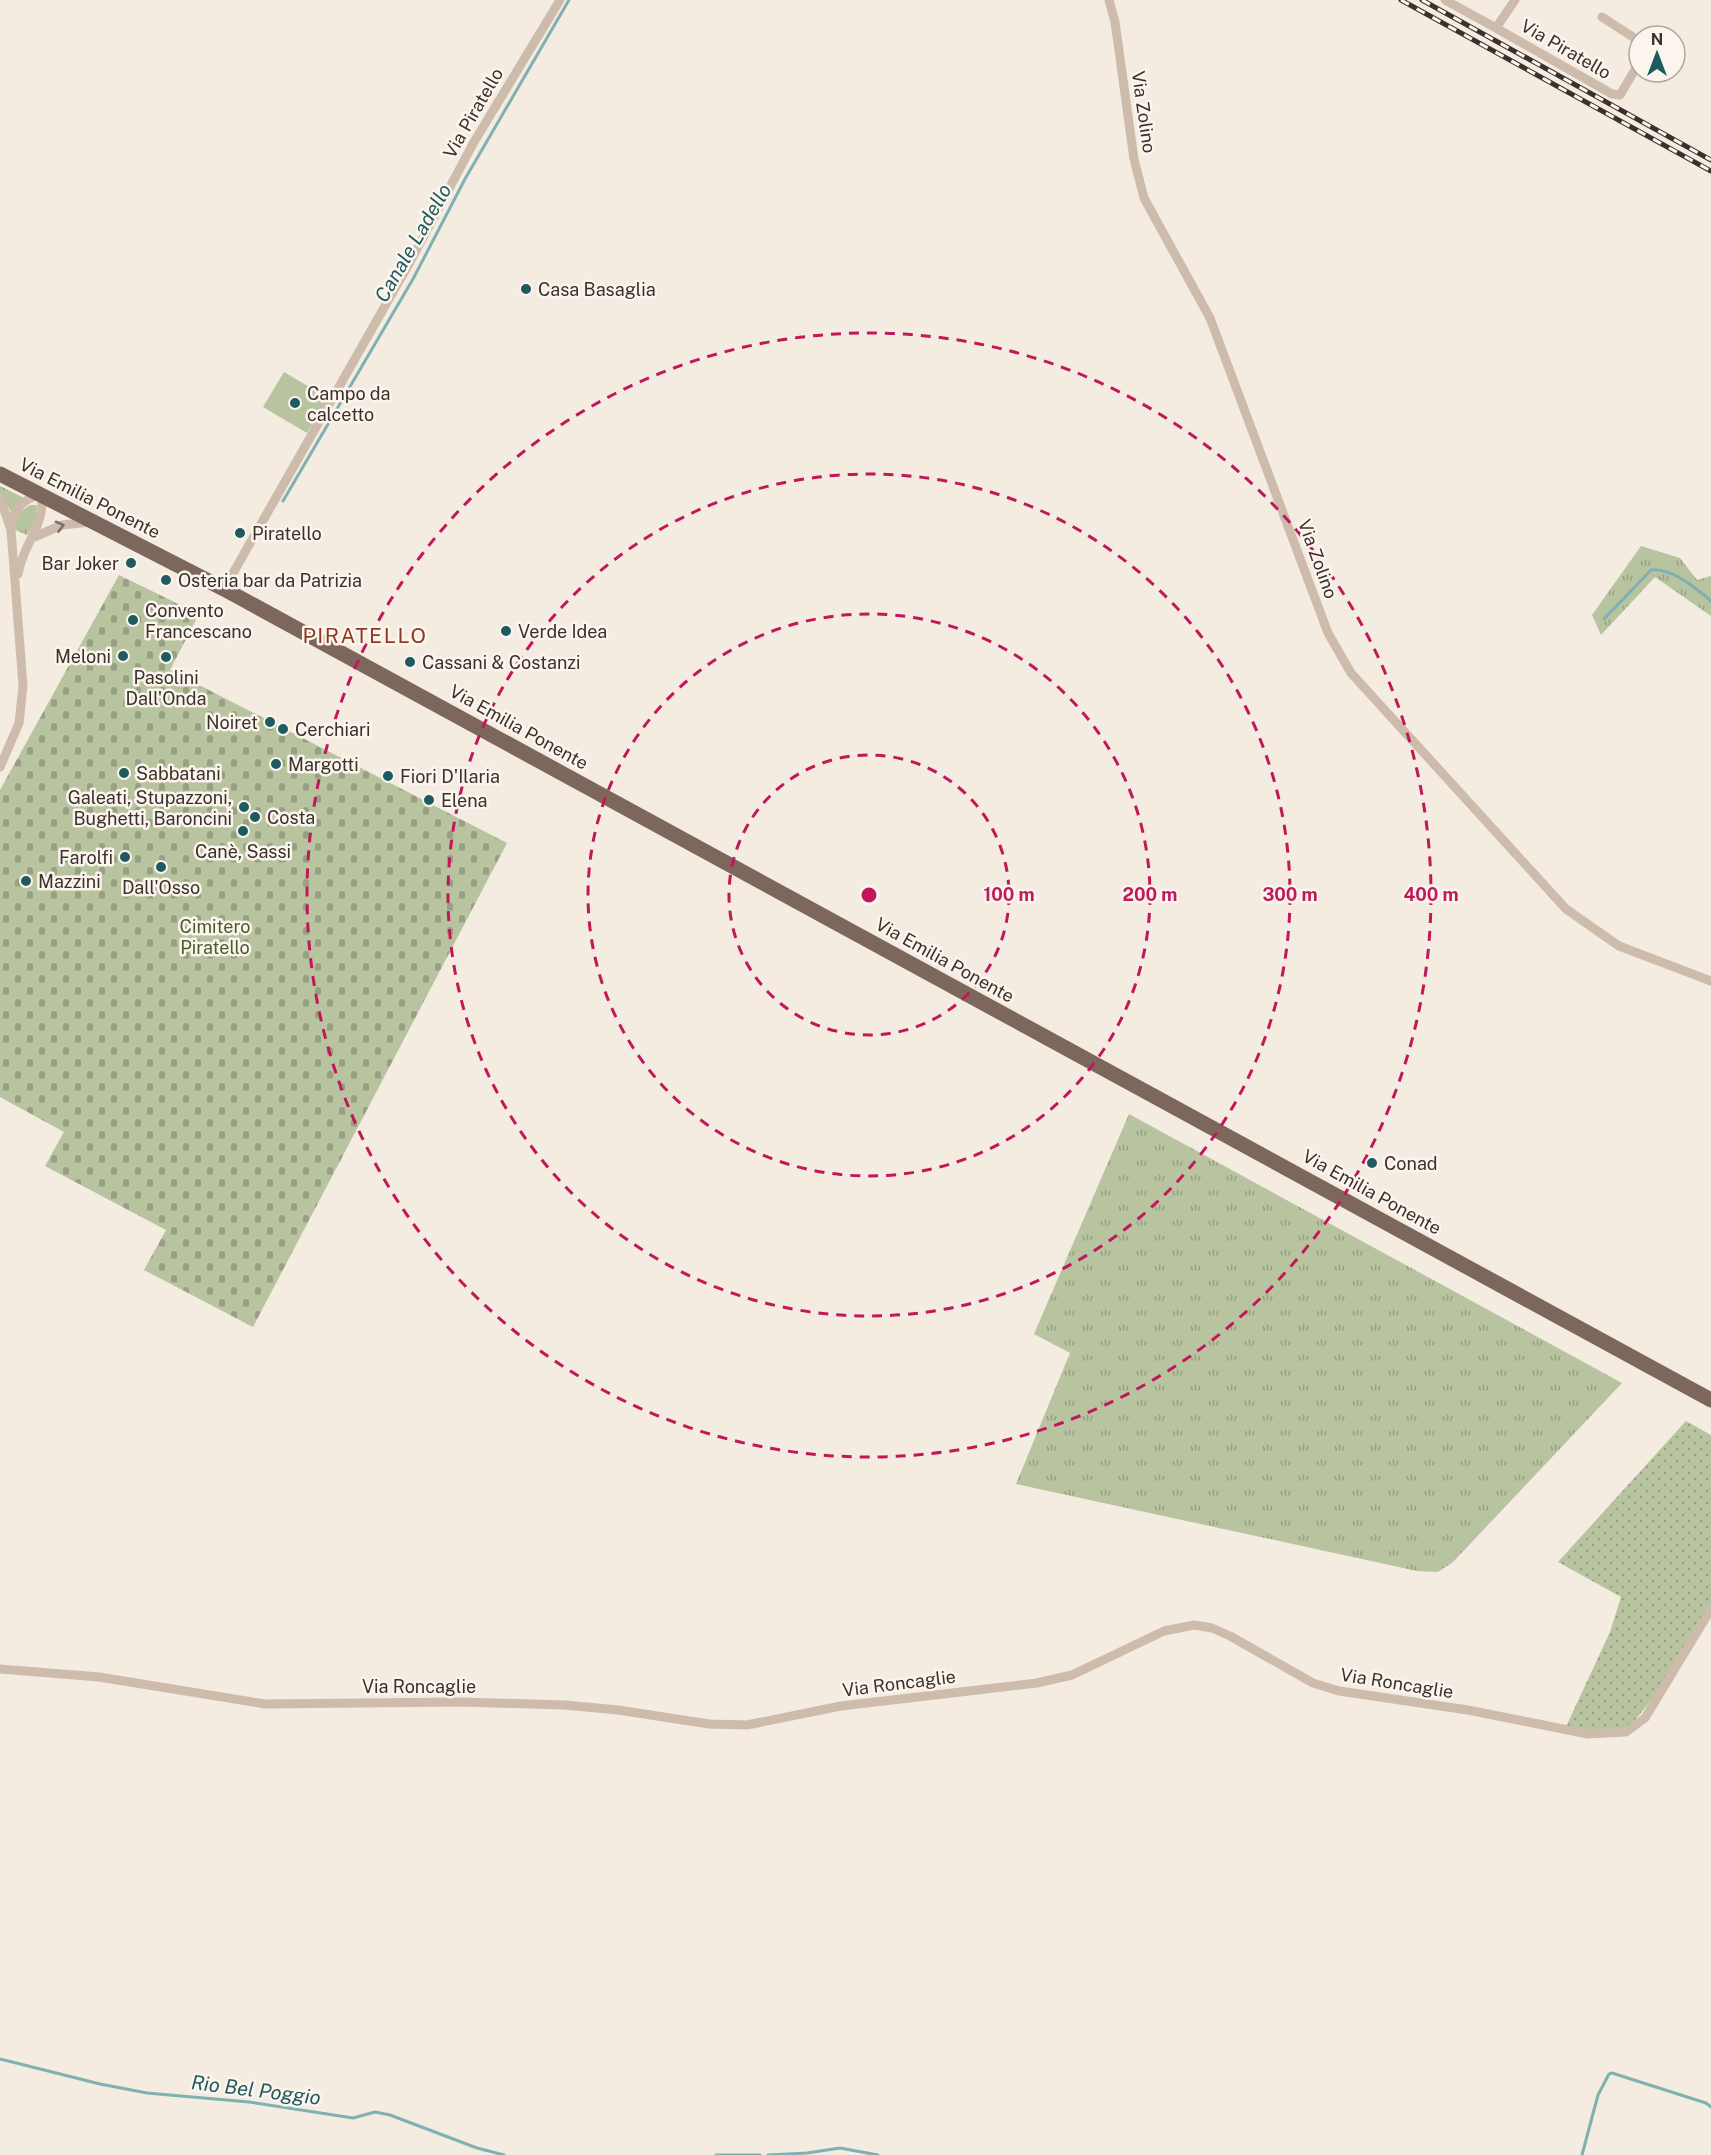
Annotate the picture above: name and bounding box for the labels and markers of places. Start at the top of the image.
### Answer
place label: Casa Basaglia [538,279,656,300]
marker: Casa Basaglia [519,282,533,296]
place label: Campo da calcetto [307,383,390,425]
marker: Campo da calcetto [288,396,302,410]
place label: Piratello [252,523,322,544]
marker: Piratello [233,526,247,540]
place label: Bar Joker [41,553,119,574]
marker: Bar Joker [124,556,138,570]
place label: Osteria bar da Patrizia [178,570,362,591]
marker: Osteria bar da Patrizia [159,573,173,587]
place label: Convento Francescano [145,600,252,642]
marker: Convento Francescano [126,613,140,627]
place label: Verde Idea [518,621,607,642]
marker: Verde Idea [499,624,513,638]
place label: Meloni [55,646,111,667]
marker: Meloni [116,649,130,663]
marker: Pasolini Dall'Onda [159,650,173,664]
place label: Cassani & Costanzi [422,652,580,673]
marker: Cassani & Costanzi [403,655,417,669]
place label: Pasolini Dall'Onda [126,667,206,709]
place label: Noiret [206,712,258,733]
marker: Noiret [263,715,277,729]
place label: Cerchiari [295,719,370,740]
marker: Cerchiari [276,722,290,736]
place label: Margotti [288,754,359,775]
marker: Margotti [269,757,283,771]
place label: Sabbatani [136,763,221,784]
marker: Sabbatani [117,766,131,780]
place label: Fiori D'Ilaria [400,766,500,787]
marker: Fiori D'Ilaria [381,769,395,783]
place label: Galeati, Stupazzoni, Bughetti, Baroncini [68,787,232,829]
place label: Elena [441,790,487,811]
marker: Elena [422,793,436,807]
marker: Galeati, Stupazzoni, Bughetti, Baroncini [237,800,251,814]
place label: Costa [267,807,315,828]
marker: Costa [248,810,262,824]
marker: Canè, Sassi [236,824,250,838]
place label: Canè, Sassi [195,841,291,862]
place label: Farolfi [59,847,113,868]
marker: Farolfi [118,850,132,864]
marker: Dall'Osso [154,860,168,874]
place label: Mazzini [38,871,101,892]
marker: Mazzini [19,874,33,888]
place label: Dall'Osso [122,877,200,898]
centre of rings [859,885,879,905]
place label: Conad [1384,1153,1438,1174]
marker: Conad [1365,1156,1379,1170]

